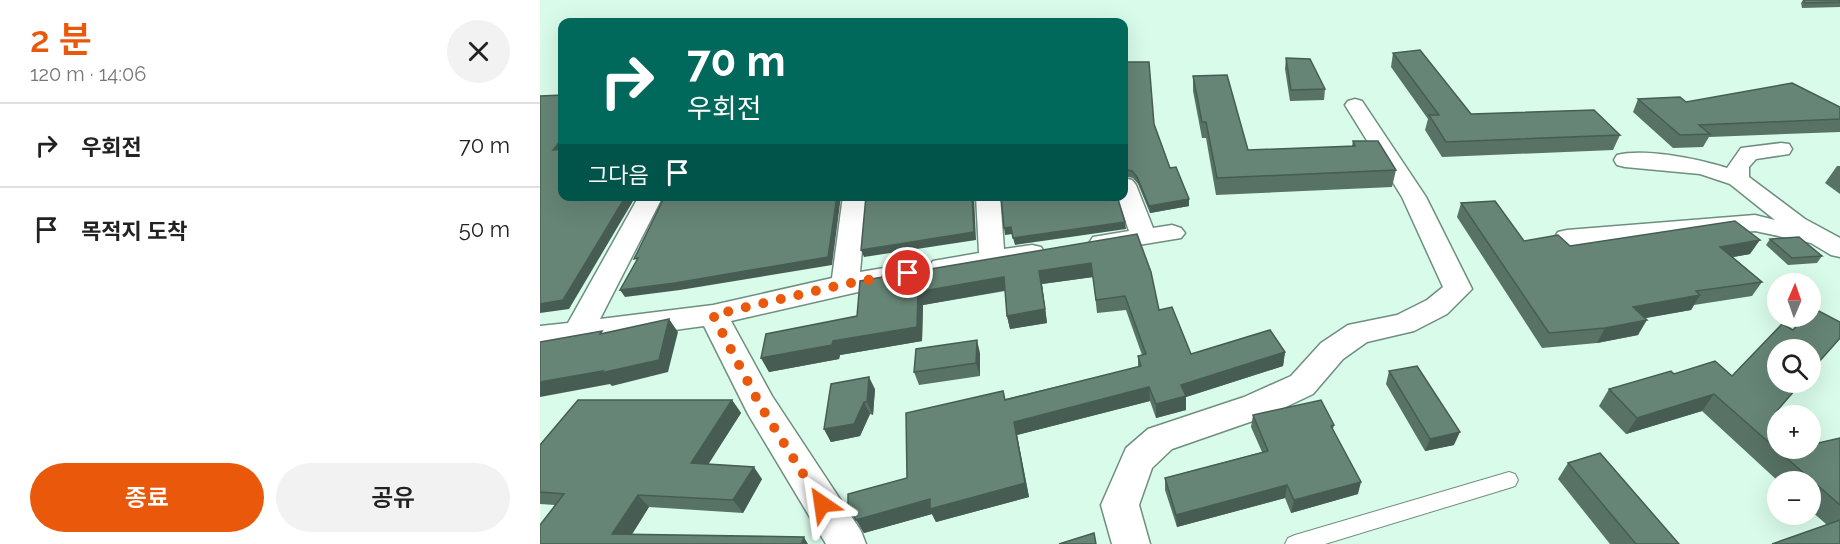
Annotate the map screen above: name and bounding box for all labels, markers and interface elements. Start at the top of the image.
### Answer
text: 2 분 [30,18,92,60]
button: close [447,20,510,83]
text: 70 m [687,37,786,86]
icon: right [588,42,666,120]
text: 120 m · 14:06 [30,62,146,86]
text: 우회전 [687,93,762,124]
icon: right [30,129,63,162]
text: 70 m [459,132,510,158]
text: 우회전 [81,134,142,160]
icon: arrive [661,156,694,189]
text: 그다음 [588,162,649,188]
icon: arrive [30,213,63,246]
text: 50 m [459,216,510,242]
text: 목적지 도착 [81,218,187,244]
pin [882,247,933,298]
icon: arrive [891,256,924,289]
north arrow [1767,273,1821,327]
map controls [1767,273,1821,525]
button: search [1767,339,1821,393]
button: + [1767,405,1821,459]
button: 종료 [30,463,264,532]
button: 공유 [276,463,510,532]
button: − [1767,471,1821,525]
position arrow [790,472,854,536]

